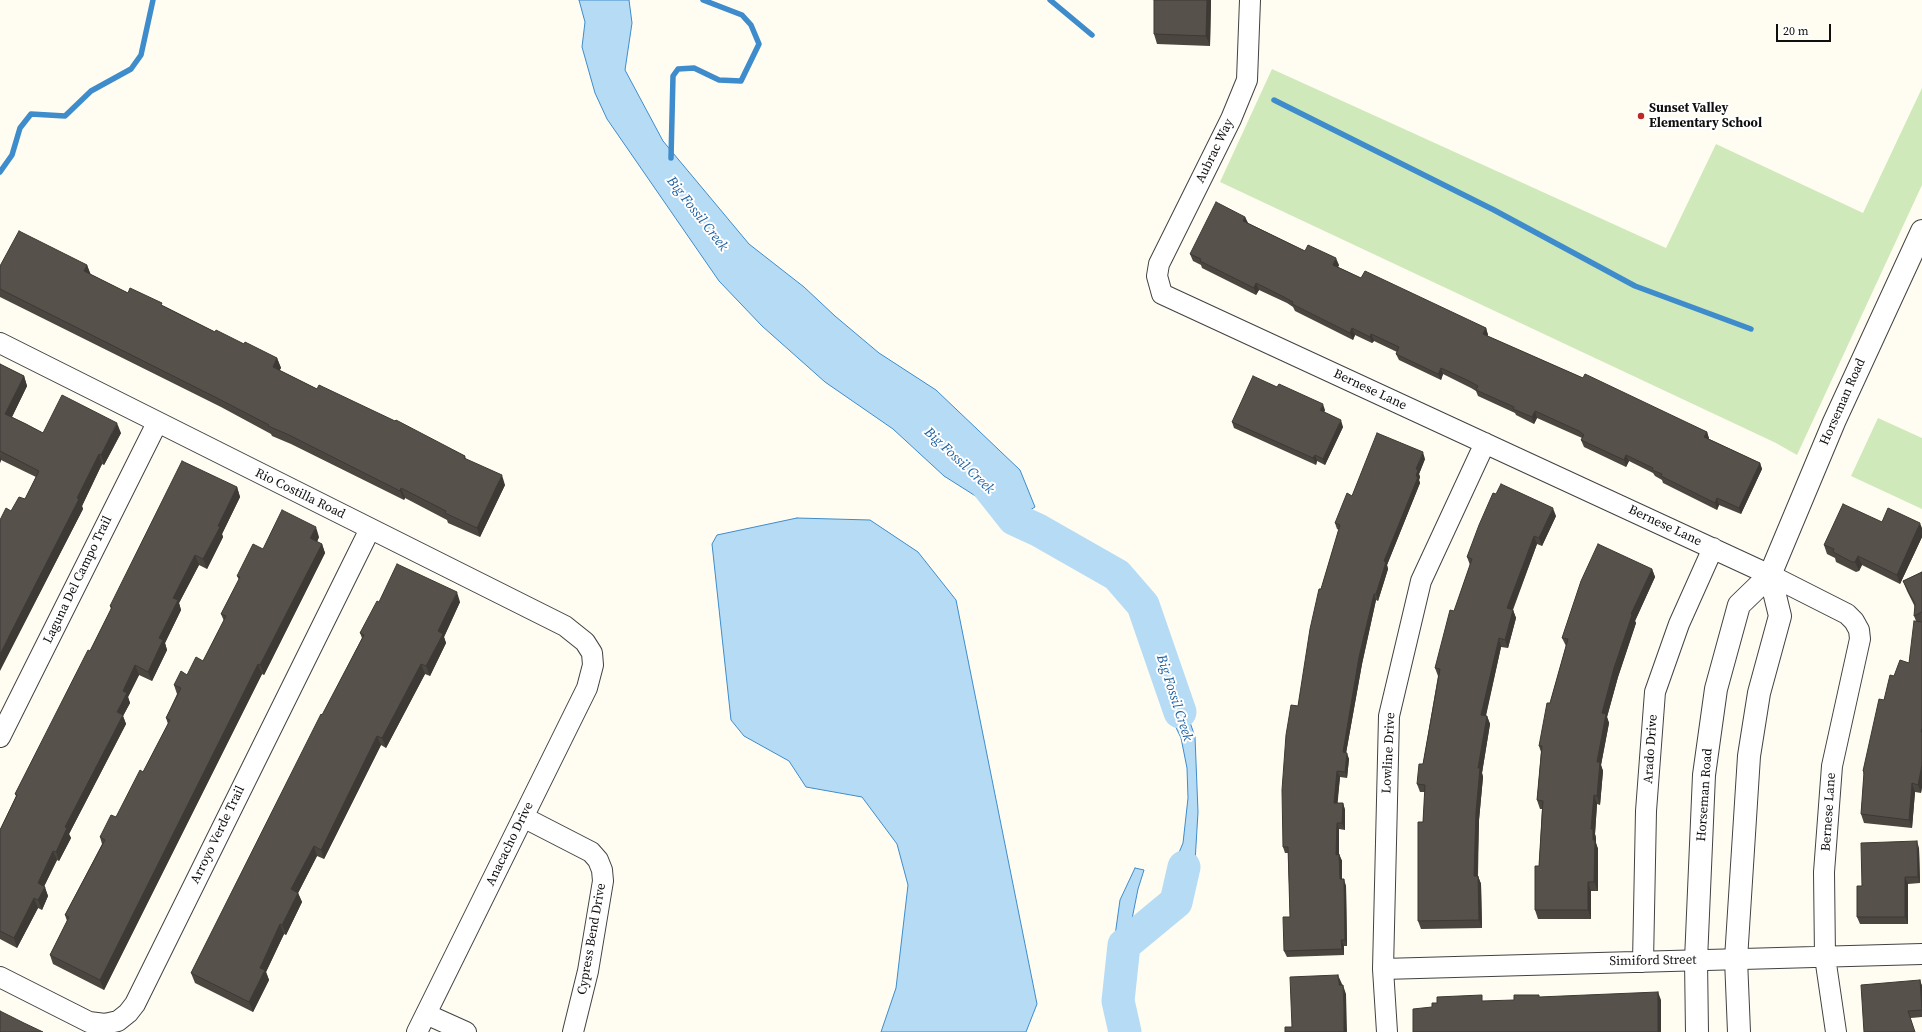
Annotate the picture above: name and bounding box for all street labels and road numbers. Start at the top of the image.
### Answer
street label: Aubrac Way [1193,116,1237,186]
street label: Horseman Road [1817,356,1869,448]
street label: Bernese Lane [1331,366,1409,414]
street label: Rio Costilla Road [252,465,348,523]
street label: Bernese Lane [1626,502,1704,550]
street label: Laguna Del Campo Trail [40,514,116,646]
street label: Lowline Drive [1379,712,1399,794]
street label: Arado Drive [1641,714,1661,784]
street label: Horseman Road [1694,748,1716,842]
street label: Bernese Lane [1818,772,1840,852]
street label: Arroyo Verde Trail [188,783,248,887]
street label: Anacacho Drive [483,799,537,889]
street label: Cypress Bend Drive [574,882,610,996]
street label: Simiford Street [1609,952,1697,970]

